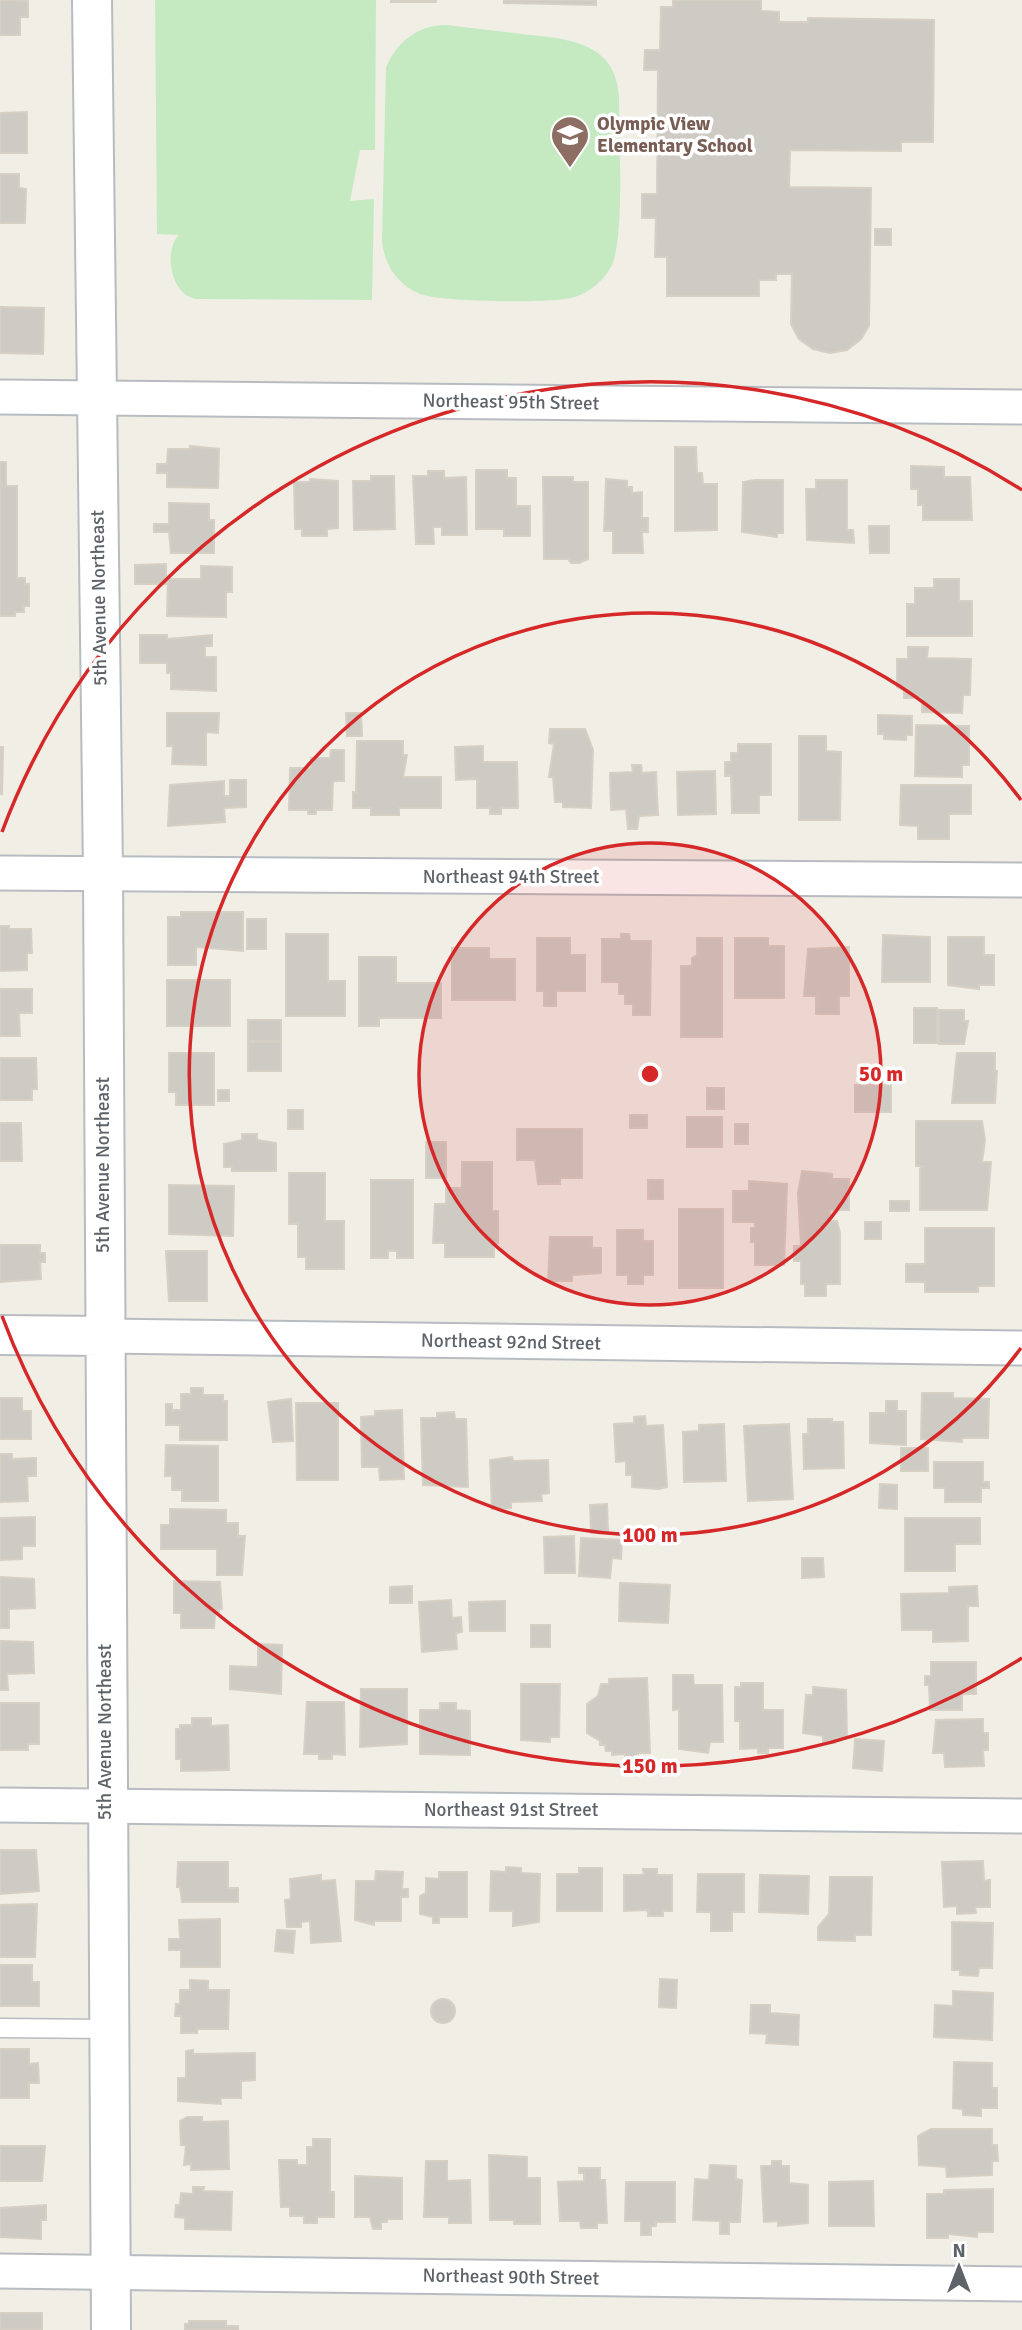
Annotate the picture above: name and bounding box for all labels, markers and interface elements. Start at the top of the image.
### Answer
place label: Olympic View Elementary School [597,112,753,158]
school or university icon: Olympic View Elementary School [549,114,591,169]
street label: Northeast 95th Street [422,388,600,416]
street label: 5th Avenue Northeast [85,509,113,686]
street label: Northeast 94th Street [423,865,600,889]
text: 50 m [859,1061,903,1087]
centre of rings [638,1062,662,1086]
street label: 5th Avenue Northeast [91,1076,115,1253]
street label: Northeast 92nd Street [421,1328,602,1356]
text: 100 m [622,1522,678,1548]
street label: 5th Avenue Northeast [93,1643,117,1820]
text: 150 m [622,1753,678,1779]
street label: Northeast 91st Street [424,1798,599,1822]
north arrow [924,2232,994,2302]
text: N [952,2239,966,2263]
street label: Northeast 90th Street [422,2263,600,2291]

